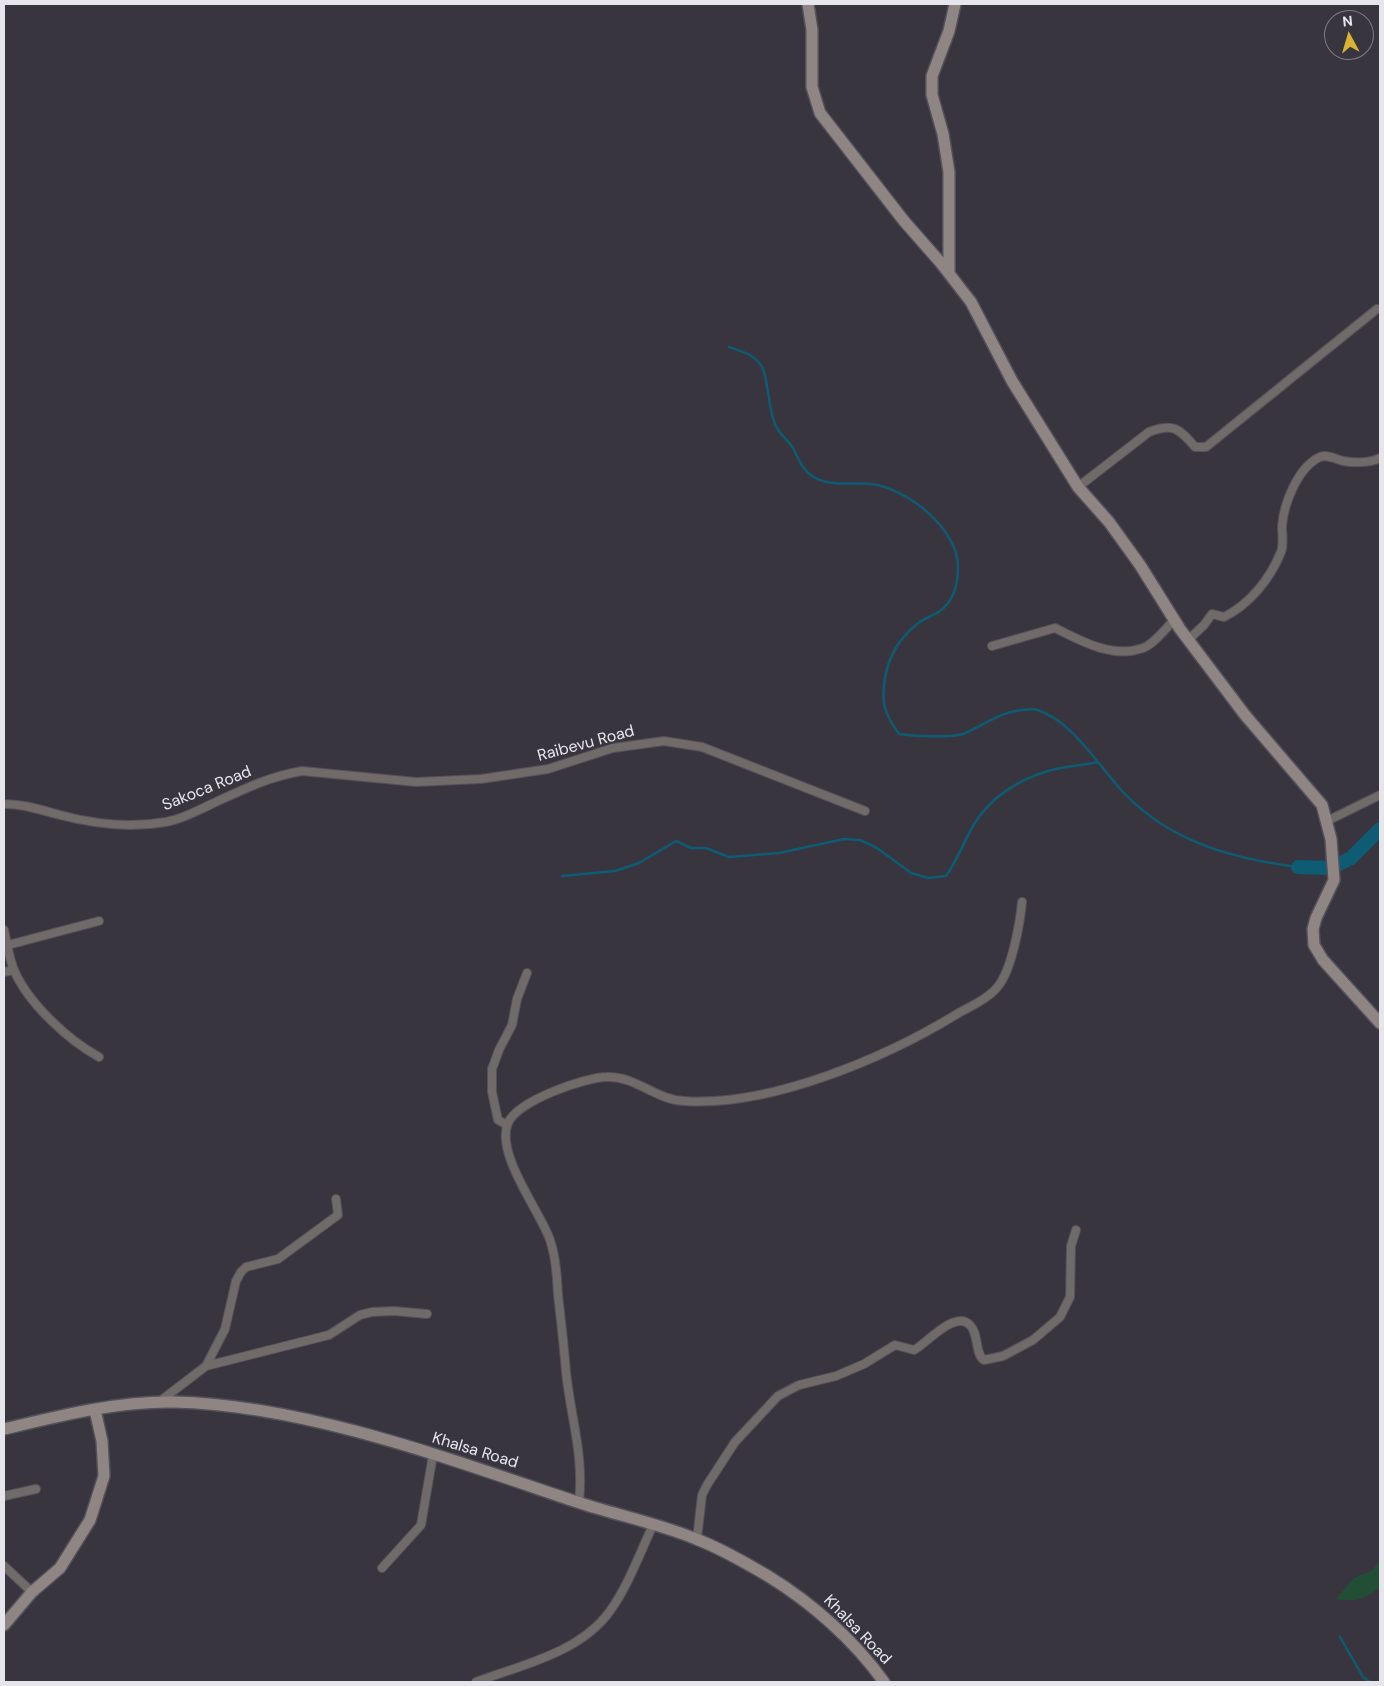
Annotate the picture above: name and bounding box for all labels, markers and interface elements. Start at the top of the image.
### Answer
north arrow [1324,10,1374,60]
text: N [1342,12,1354,31]
street label: Raibevu Road [535,722,637,766]
street label: Sakoca Road [160,762,254,816]
street label: Khalsa Road [430,1429,520,1473]
street label: Khalsa Road [819,1591,895,1669]

